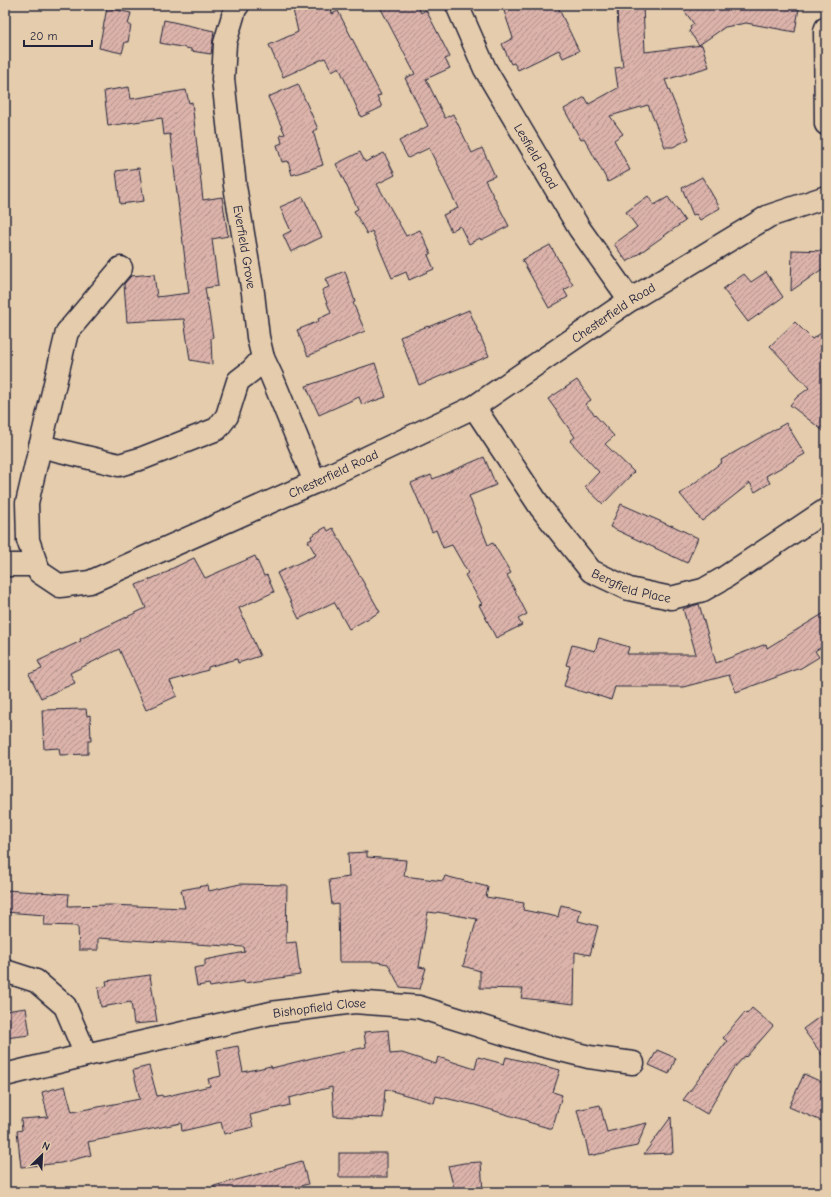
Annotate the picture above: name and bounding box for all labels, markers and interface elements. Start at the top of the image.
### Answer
scale bar [24,22,92,48]
text: 20 m [30,29,58,43]
street label: Lesfield Road [511,121,562,192]
street label: Everfield Grove [231,204,260,290]
street label: Chesterfield Road [568,279,658,346]
street label: Chesterfield Road [286,446,380,500]
street label: Bergfield Place [589,565,673,605]
street label: Bishopfield Close [272,995,367,1020]
north arrow [22,1135,62,1175]
text: N [40,1139,52,1154]

